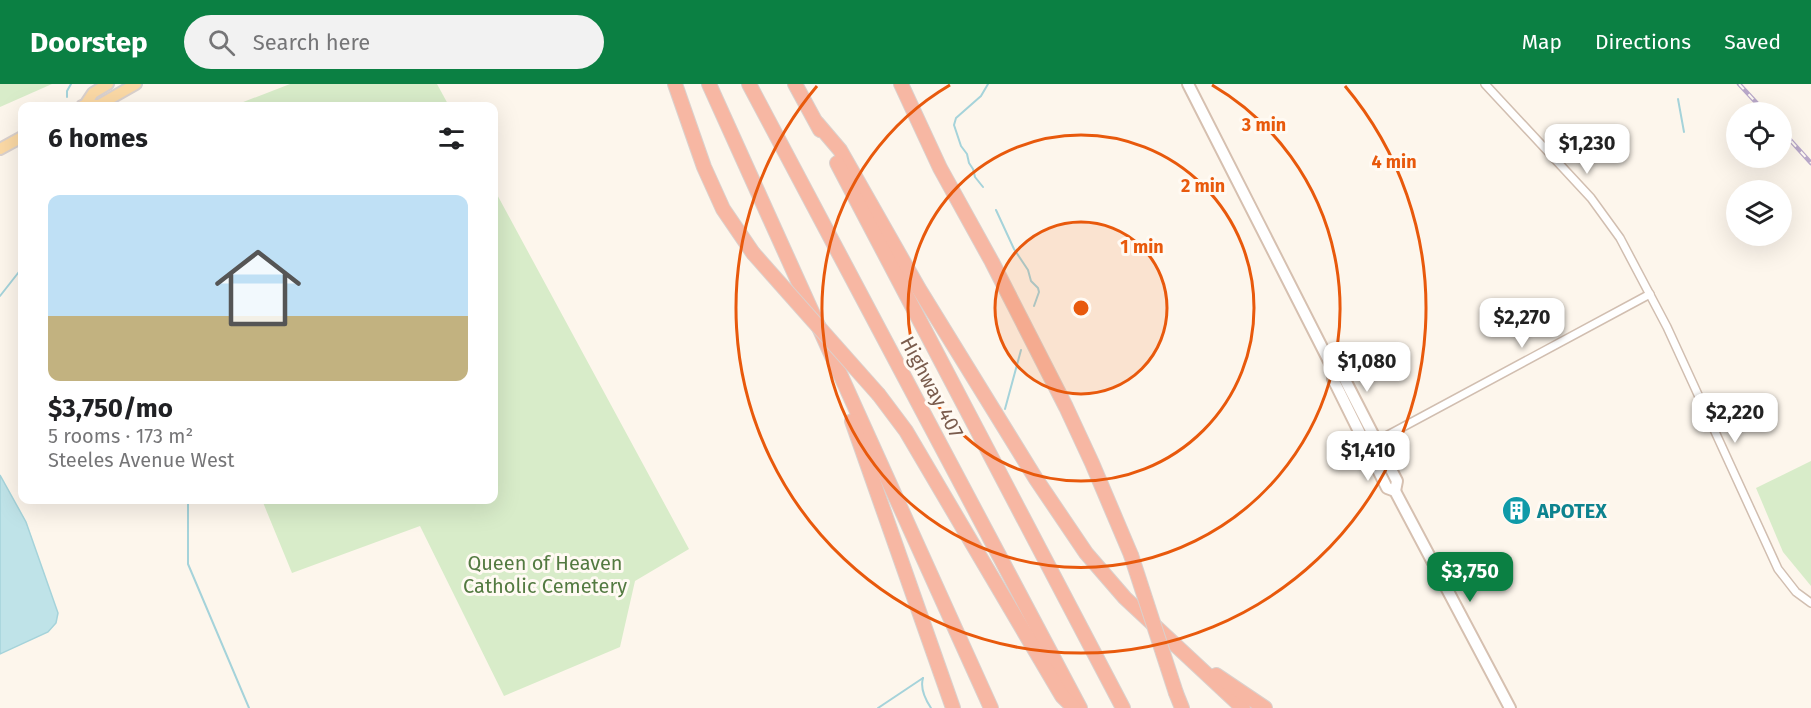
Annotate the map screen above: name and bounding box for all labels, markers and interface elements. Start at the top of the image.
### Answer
search box [184,15,604,69]
text: Doorstep [30,26,148,59]
icon: search [205,26,238,59]
text: Search here [253,29,370,56]
text: Map [1522,29,1562,55]
text: Directions [1595,29,1691,55]
text: Saved [1724,29,1781,55]
map controls [1726,102,1792,246]
button: locate [1726,102,1792,168]
text: 3 min [1241,114,1286,136]
icon: filters [435,122,468,155]
text: 6 homes [48,123,148,154]
pin: $1,230 [1538,124,1636,175]
text: $1,230 [1559,131,1615,155]
text: 4 min [1371,151,1417,173]
text: 2 min [1181,175,1225,197]
button: layers [1726,180,1792,246]
icon: home [204,234,312,342]
text: 1 min [1120,236,1164,258]
centre of rings [1071,298,1091,318]
pin: $2,270 [1473,298,1571,349]
text: $2,270 [1494,305,1550,329]
street label: Highway 407 [895,332,969,442]
pin: $1,080 [1318,342,1416,393]
text: $1,080 [1337,349,1397,373]
text: $3,750/mo [48,393,173,424]
pin: $2,220 [1686,393,1784,444]
text: $2,220 [1706,400,1764,424]
text: 5 rooms · 173 m² [48,424,193,448]
pin: $1,410 [1319,431,1417,482]
text: $1,410 [1341,438,1395,462]
text: Steeles Avenue West [48,448,234,472]
building icon: APOTEX [1500,495,1532,527]
place label: APOTEX [1536,499,1607,523]
park label: Queen of Heaven Catholic Cemetery [463,551,627,598]
pin: $3,750 [1421,552,1519,603]
text: $3,750 [1441,559,1499,583]

